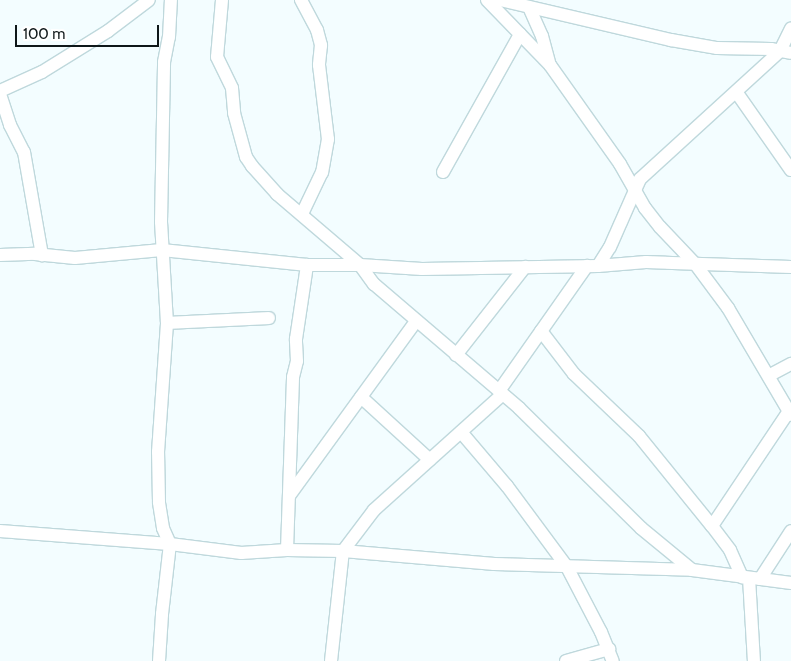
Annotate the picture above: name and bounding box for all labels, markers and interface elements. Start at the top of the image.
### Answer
scale bar [18,15,161,47]
text: 100 m [23,25,65,43]

